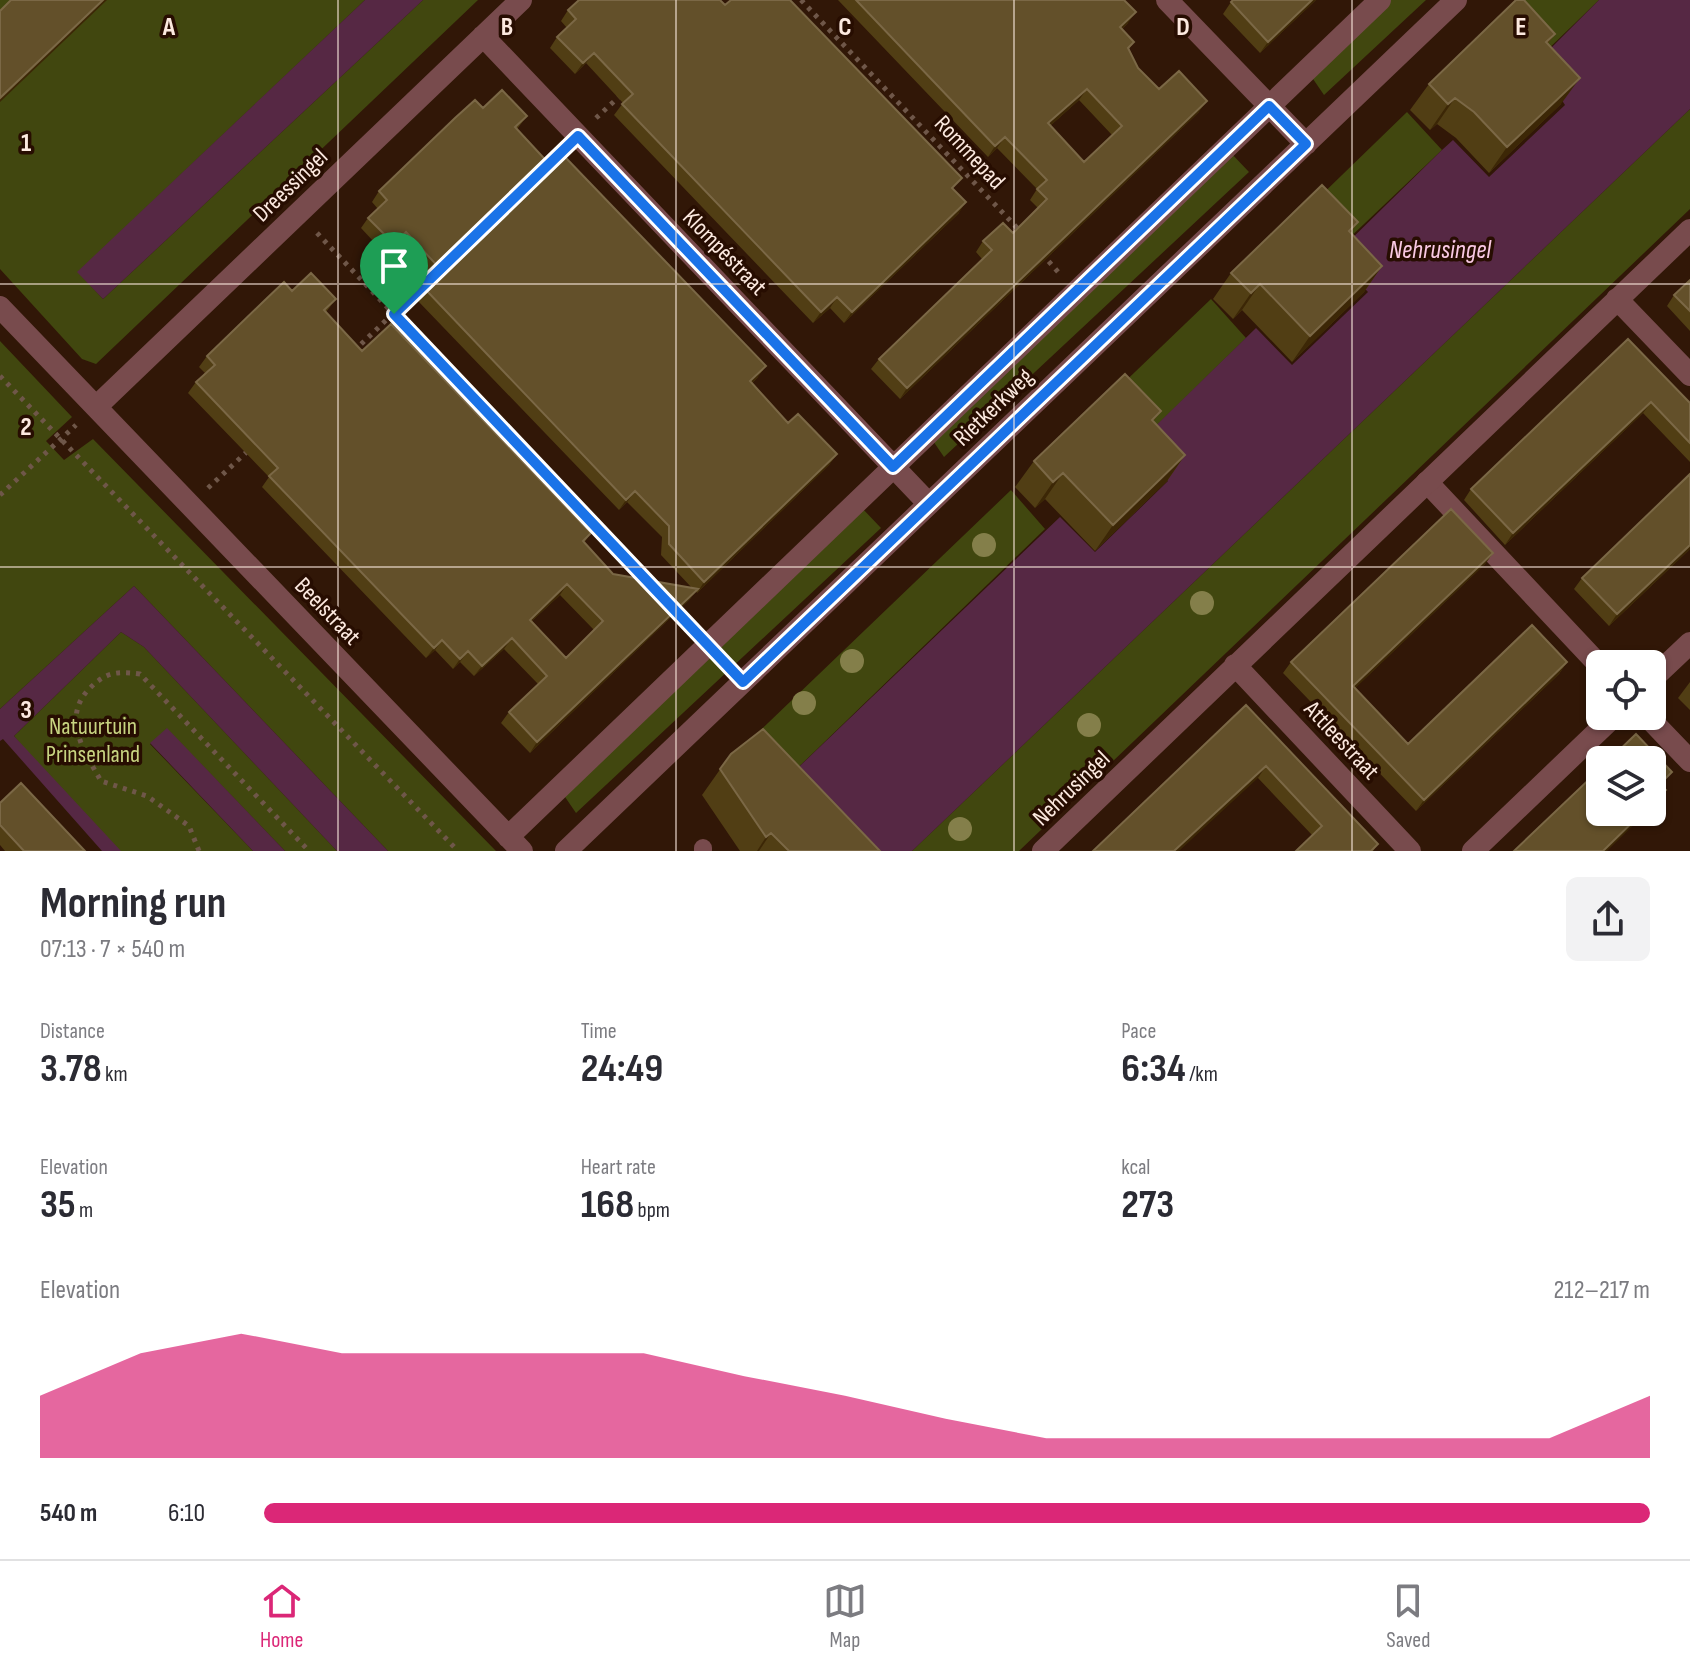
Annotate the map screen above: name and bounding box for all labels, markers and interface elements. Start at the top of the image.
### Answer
text: A [162,12,176,43]
text: B [501,12,513,43]
text: C [838,12,852,43]
text: D [1176,12,1190,43]
text: E [1515,12,1527,43]
street label: Rommepad [928,109,1011,195]
text: 1 [21,128,31,159]
street label: Dreessingel [247,143,334,228]
street label: Klompéstraat [676,203,773,301]
pin [360,232,428,314]
water label: Nehrusingel [1389,235,1492,266]
icon: arrive [372,244,416,288]
street label: Rietkerkweg [947,362,1039,452]
text: 2 [20,412,32,443]
street label: Beelstraat [288,572,367,651]
map controls [1586,650,1666,826]
button: locate [1586,650,1666,730]
street label: Attleestraat [1297,694,1385,786]
text: 3 [20,695,32,726]
park label: Natuurtuin Prinsenland [46,712,140,769]
street label: Nehrusingel [1027,745,1116,832]
button: layers [1586,746,1666,826]
text: Morning run [40,877,226,930]
button: share [1566,877,1650,961]
text: 07:13 · 7 × 540 m [40,934,185,965]
text: Distance [40,1018,105,1045]
text: Time [581,1018,617,1045]
text: Pace [1121,1018,1156,1045]
text: 3.78 [40,1045,102,1093]
text: 24:49 [581,1045,663,1093]
text: 6:34 [1121,1045,1186,1093]
text: km [102,1061,128,1088]
text: /km [1186,1061,1218,1088]
text: Elevation [40,1154,108,1181]
text: Heart rate [581,1154,656,1181]
text: kcal [1121,1154,1150,1181]
text: 35 [40,1181,75,1229]
text: 168 [581,1181,634,1229]
text: 273 [1121,1181,1174,1229]
text: m [75,1197,93,1224]
text: bpm [634,1197,670,1224]
text: Elevation [40,1275,120,1306]
text: 212–217 m [1554,1275,1650,1306]
text: 540 m [40,1498,97,1529]
text: 6:10 [168,1498,205,1529]
tab: Home [260,1579,304,1654]
tab: Map [823,1579,867,1654]
tab: Saved [1386,1579,1430,1654]

